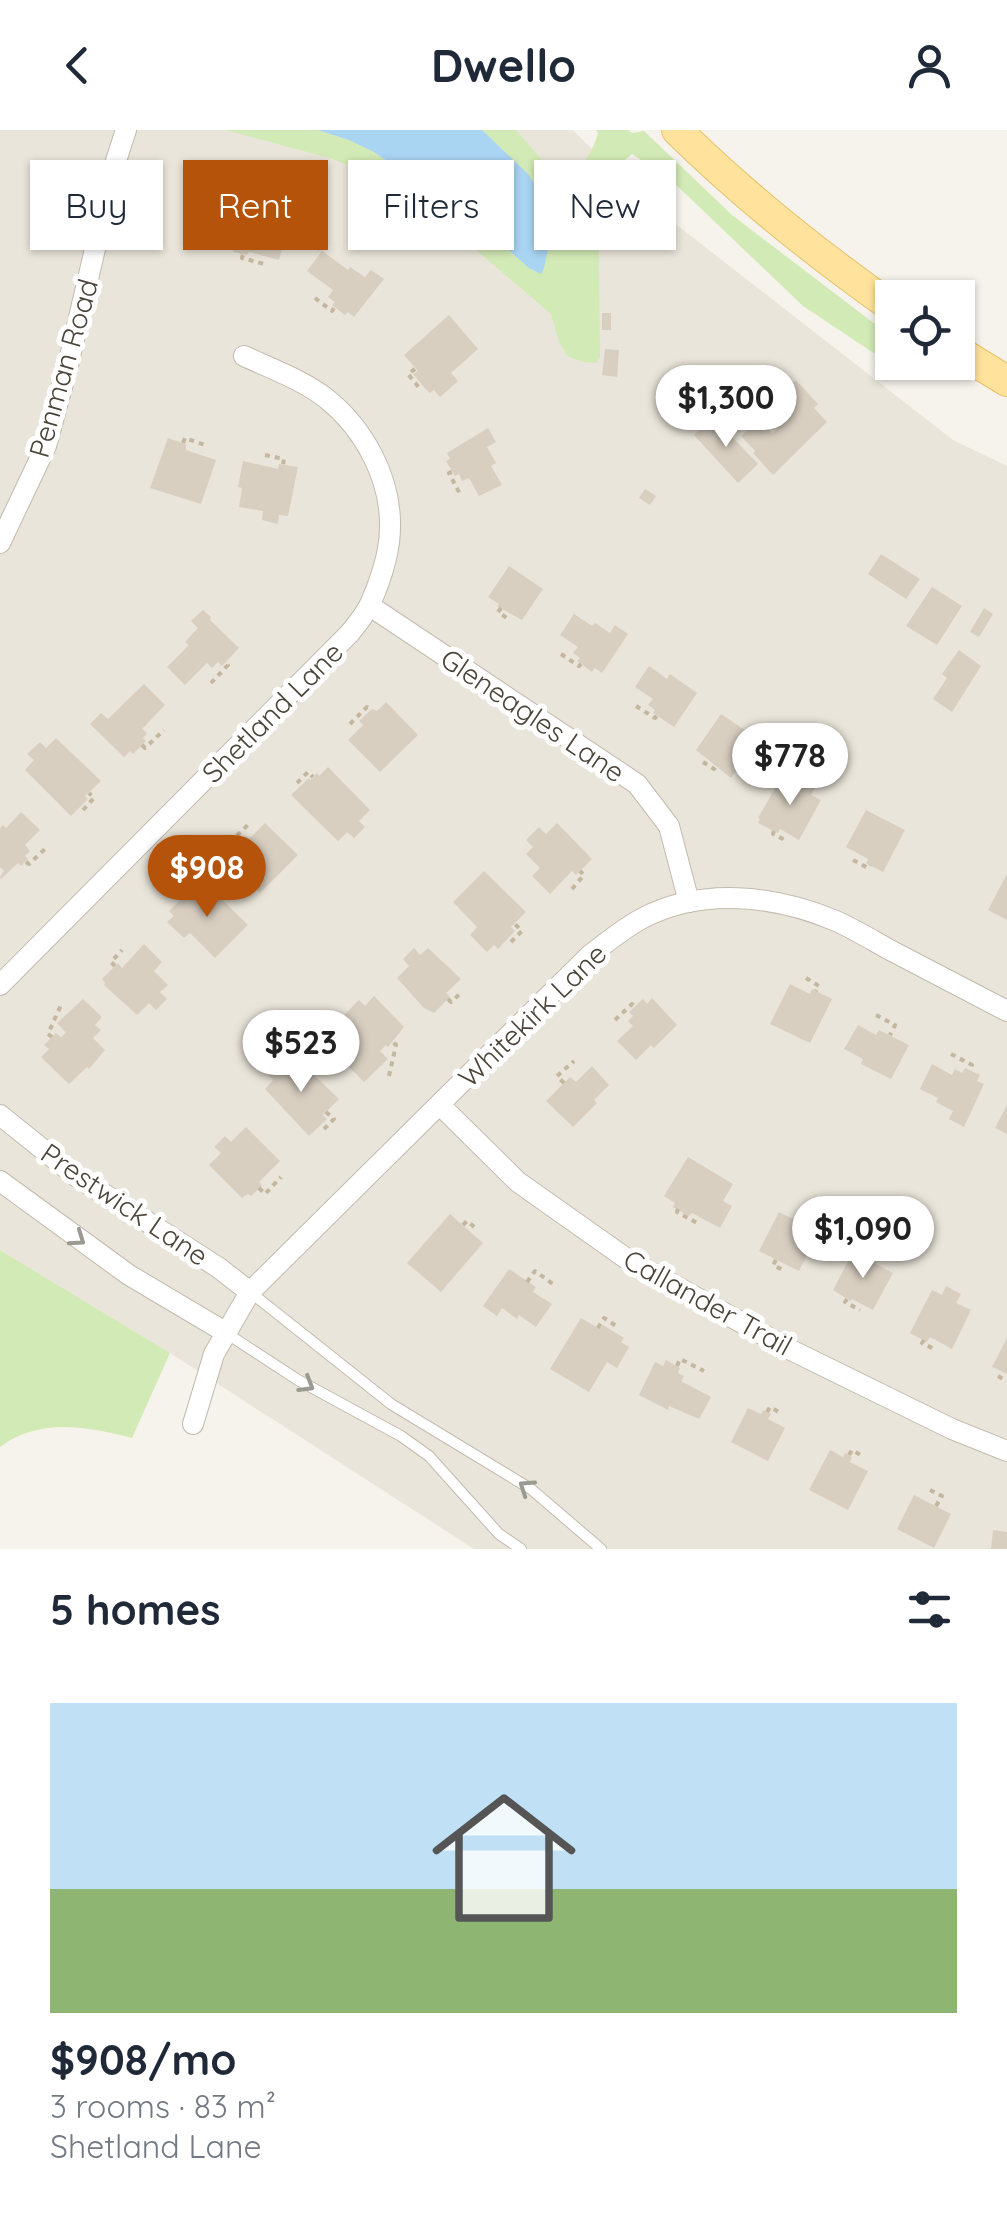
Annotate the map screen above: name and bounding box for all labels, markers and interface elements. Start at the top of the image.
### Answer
text: Dwello [431,37,576,93]
icon: back [50,38,105,93]
icon: person [902,38,957,93]
chip: Buy [30,160,163,250]
chip: Rent [183,160,328,250]
chip: Filters [348,160,514,250]
chip: New [534,160,676,250]
street label: Penman Road [21,275,105,461]
map controls [875,280,975,380]
button: locate [875,280,975,380]
pin: $1,300 [645,365,807,450]
text: $1,300 [678,377,774,417]
street label: Shetland Lane [194,634,350,790]
street label: Gleneagles Lane [434,640,632,790]
pin: $778 [731,723,849,808]
text: $778 [754,735,826,775]
pin: $908 [148,835,266,920]
text: $908 [170,847,244,887]
street label: Whitekirk Lane [451,936,613,1094]
pin: $523 [242,1010,360,1095]
text: $523 [265,1022,337,1062]
street label: Prestwick Lane [35,1135,215,1273]
pin: $1,090 [782,1196,944,1281]
text: $1,090 [814,1208,912,1248]
one-way arrow [67,1227,86,1245]
street label: Callander Trail [617,1241,799,1363]
one-way arrow [296,1373,314,1392]
one-way arrow [518,1481,537,1499]
icon: filters [902,1582,957,1637]
text: 5 homes [50,1583,221,1636]
icon: home [414,1768,594,1948]
text: $908/mo [50,2033,237,2086]
text: 3 rooms · 83 m² [50,2086,276,2126]
text: Shetland Lane [50,2126,261,2166]

